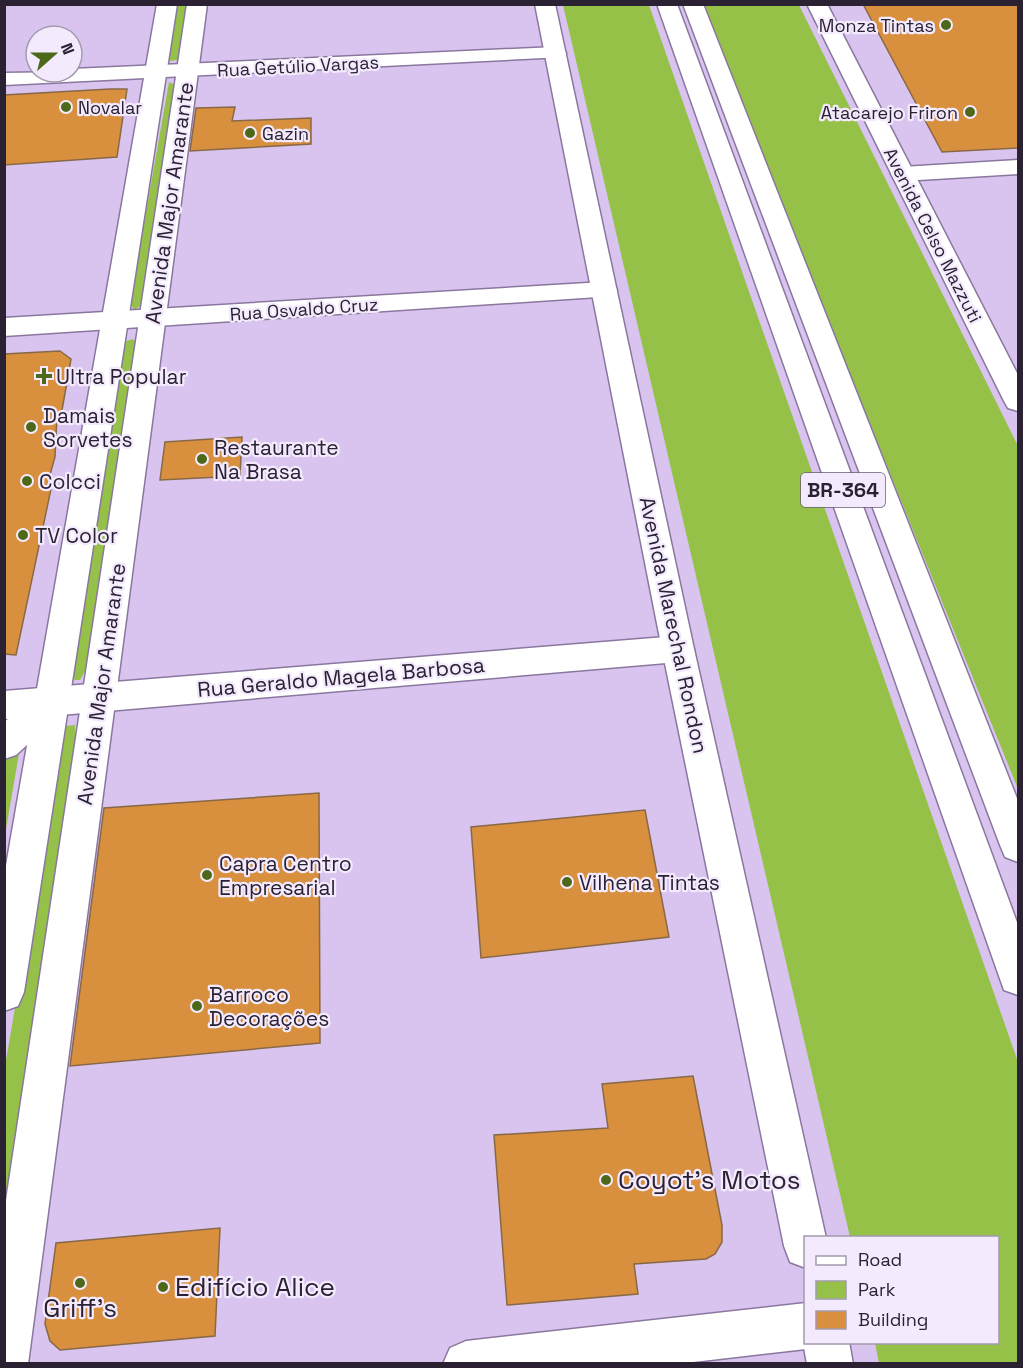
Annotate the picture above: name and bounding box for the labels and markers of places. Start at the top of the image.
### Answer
place label: Monza Tintas [819,14,934,37]
marker: Monza Tintas [939,18,953,32]
place label: Novalar [78,96,142,119]
marker: Novalar [59,100,73,114]
place label: Atacarejo Friron [821,101,958,124]
marker: Atacarejo Friron [963,105,977,119]
place label: Gazin [262,122,309,145]
marker: Gazin [243,126,257,140]
place label: Ultra Popular [56,363,187,390]
marker: Ultra Popular [37,369,51,383]
place label: Damais Sorvetes [43,402,132,453]
marker: Damais Sorvetes [24,420,38,434]
place label: Restaurante Na Brasa [214,434,339,485]
marker: Restaurante Na Brasa [195,452,209,466]
place label: Colcci [39,468,101,495]
marker: Colcci [20,474,34,488]
place label: TV Color [35,522,118,549]
marker: TV Color [16,528,30,542]
place label: Capra Centro Empresarial [219,850,352,901]
marker: Capra Centro Empresarial [200,868,214,882]
place label: Vilhena Tintas [579,869,720,896]
marker: Vilhena Tintas [560,875,574,889]
place label: Barroco Decorações [209,981,329,1032]
marker: Barroco Decorações [190,999,204,1013]
place label: Coyot's Motos [618,1163,800,1197]
marker: Coyot's Motos [599,1173,613,1187]
place label: Edifício Alice [175,1270,335,1304]
marker: Griff's [73,1276,87,1290]
marker: Edifício Alice [156,1280,170,1294]
place label: Griff's [43,1291,117,1325]

